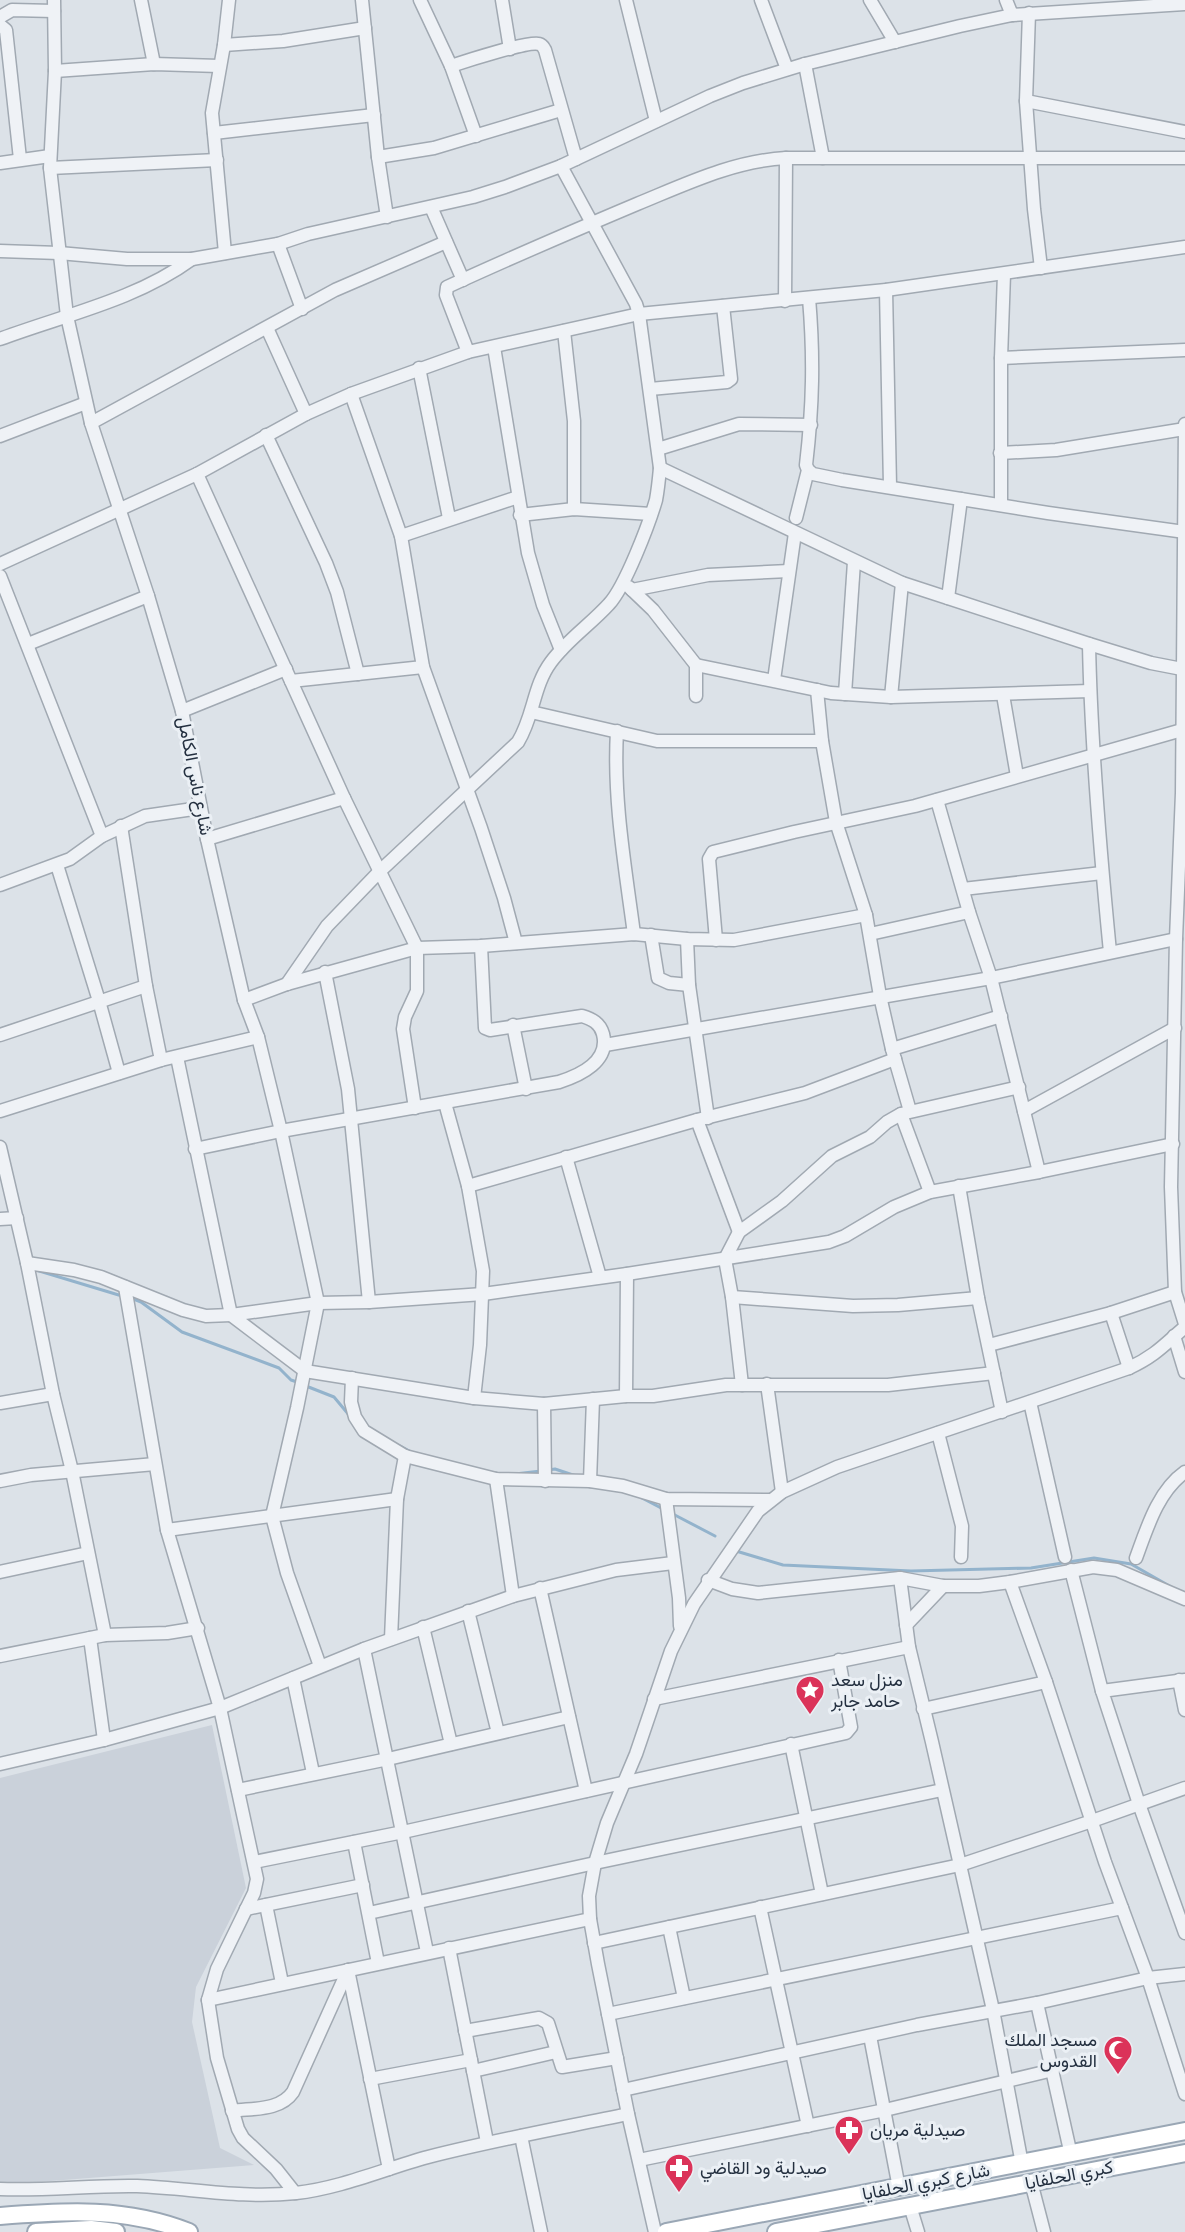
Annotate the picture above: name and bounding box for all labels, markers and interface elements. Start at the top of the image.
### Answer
street label: شارع ناس الكامل [172,715,217,837]
place label: منزل سعد حامد جابر [830,1669,903,1712]
place icon: منزل سعد حامد جابر [794,1674,826,1716]
place label: مسجد الملك القدوس [1004,2029,1097,2072]
mosque icon: مسجد الملك القدوس [1102,2034,1134,2076]
pharmacy icon: صيدلية مريان [833,2114,865,2156]
place label: صيدلية مريان [870,2119,965,2141]
pharmacy icon: صيدلية ود القاضي [663,2152,695,2194]
street label: كبري الحلفايا [1023,2156,1116,2198]
place label: صيدلية ود القاضي [700,2157,827,2183]
street label: شارع كبري الحلفايا [860,2159,993,2209]

